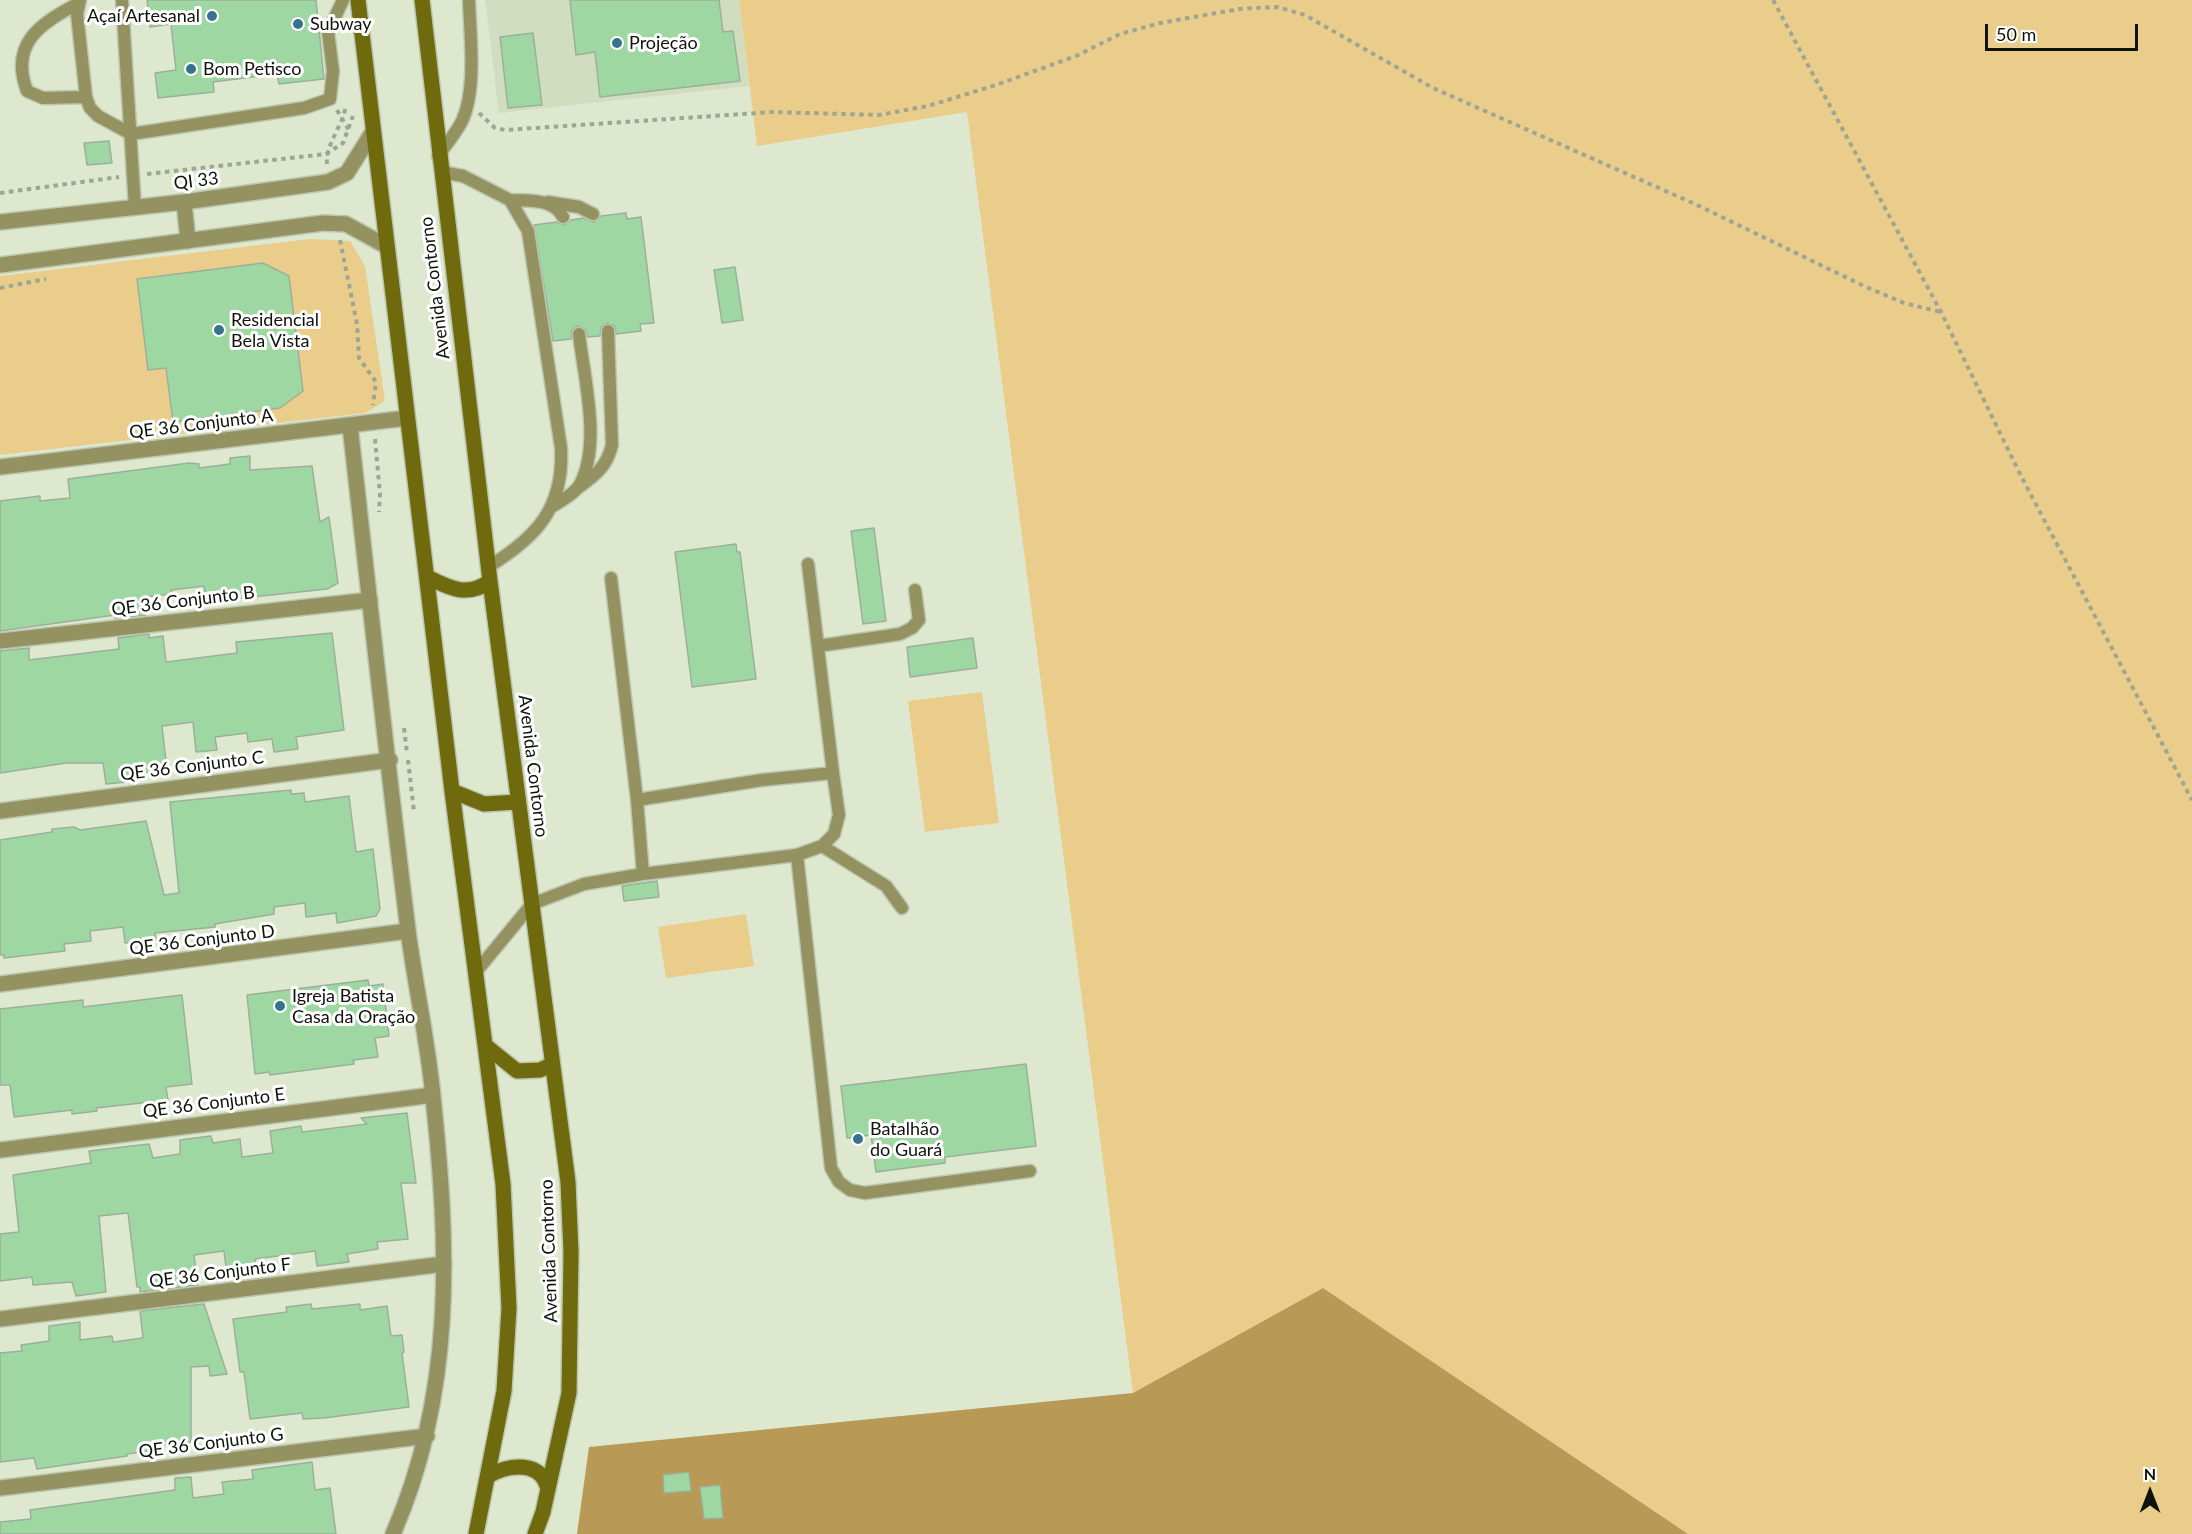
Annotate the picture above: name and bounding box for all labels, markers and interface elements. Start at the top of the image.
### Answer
place label: Açaí Artesanal [87,5,200,27]
marker: Açaí Artesanal [205,9,219,23]
scale bar [1988,12,2141,50]
place label: Subway [310,13,372,35]
marker: Subway [291,17,305,31]
text: 50 m [1996,23,2036,45]
place label: Projeção [629,32,698,54]
marker: Projeção [610,36,624,50]
place label: Bom Petisco [203,58,301,80]
marker: Bom Petisco [184,62,198,76]
street label: QI 33 [172,168,220,194]
street label: Avenida Contorno [416,216,454,360]
place label: Residencial Bela Vista [231,309,319,352]
marker: Residencial Bela Vista [212,323,226,337]
street label: QE 36 Conjunto A [128,404,274,444]
street label: QE 36 Conjunto B [110,581,256,621]
street label: Avenida Contorno [514,694,552,838]
street label: QE 36 Conjunto C [119,746,265,786]
street label: QE 36 Conjunto D [128,920,276,960]
place label: Igreja Batista Casa da Oração [292,985,415,1028]
marker: Igreja Batista Casa da Oração [273,999,287,1013]
street label: QE 36 Conjunto E [142,1084,286,1122]
place label: Batalhão do Guará [870,1118,942,1160]
marker: Batalhão do Guará [851,1132,865,1146]
street label: Avenida Contorno [536,1179,562,1323]
street label: QE 36 Conjunto F [148,1254,292,1292]
street label: QE 36 Conjunto G [137,1423,285,1463]
north arrow [2120,1462,2180,1522]
text: N [2144,1464,2156,1483]

